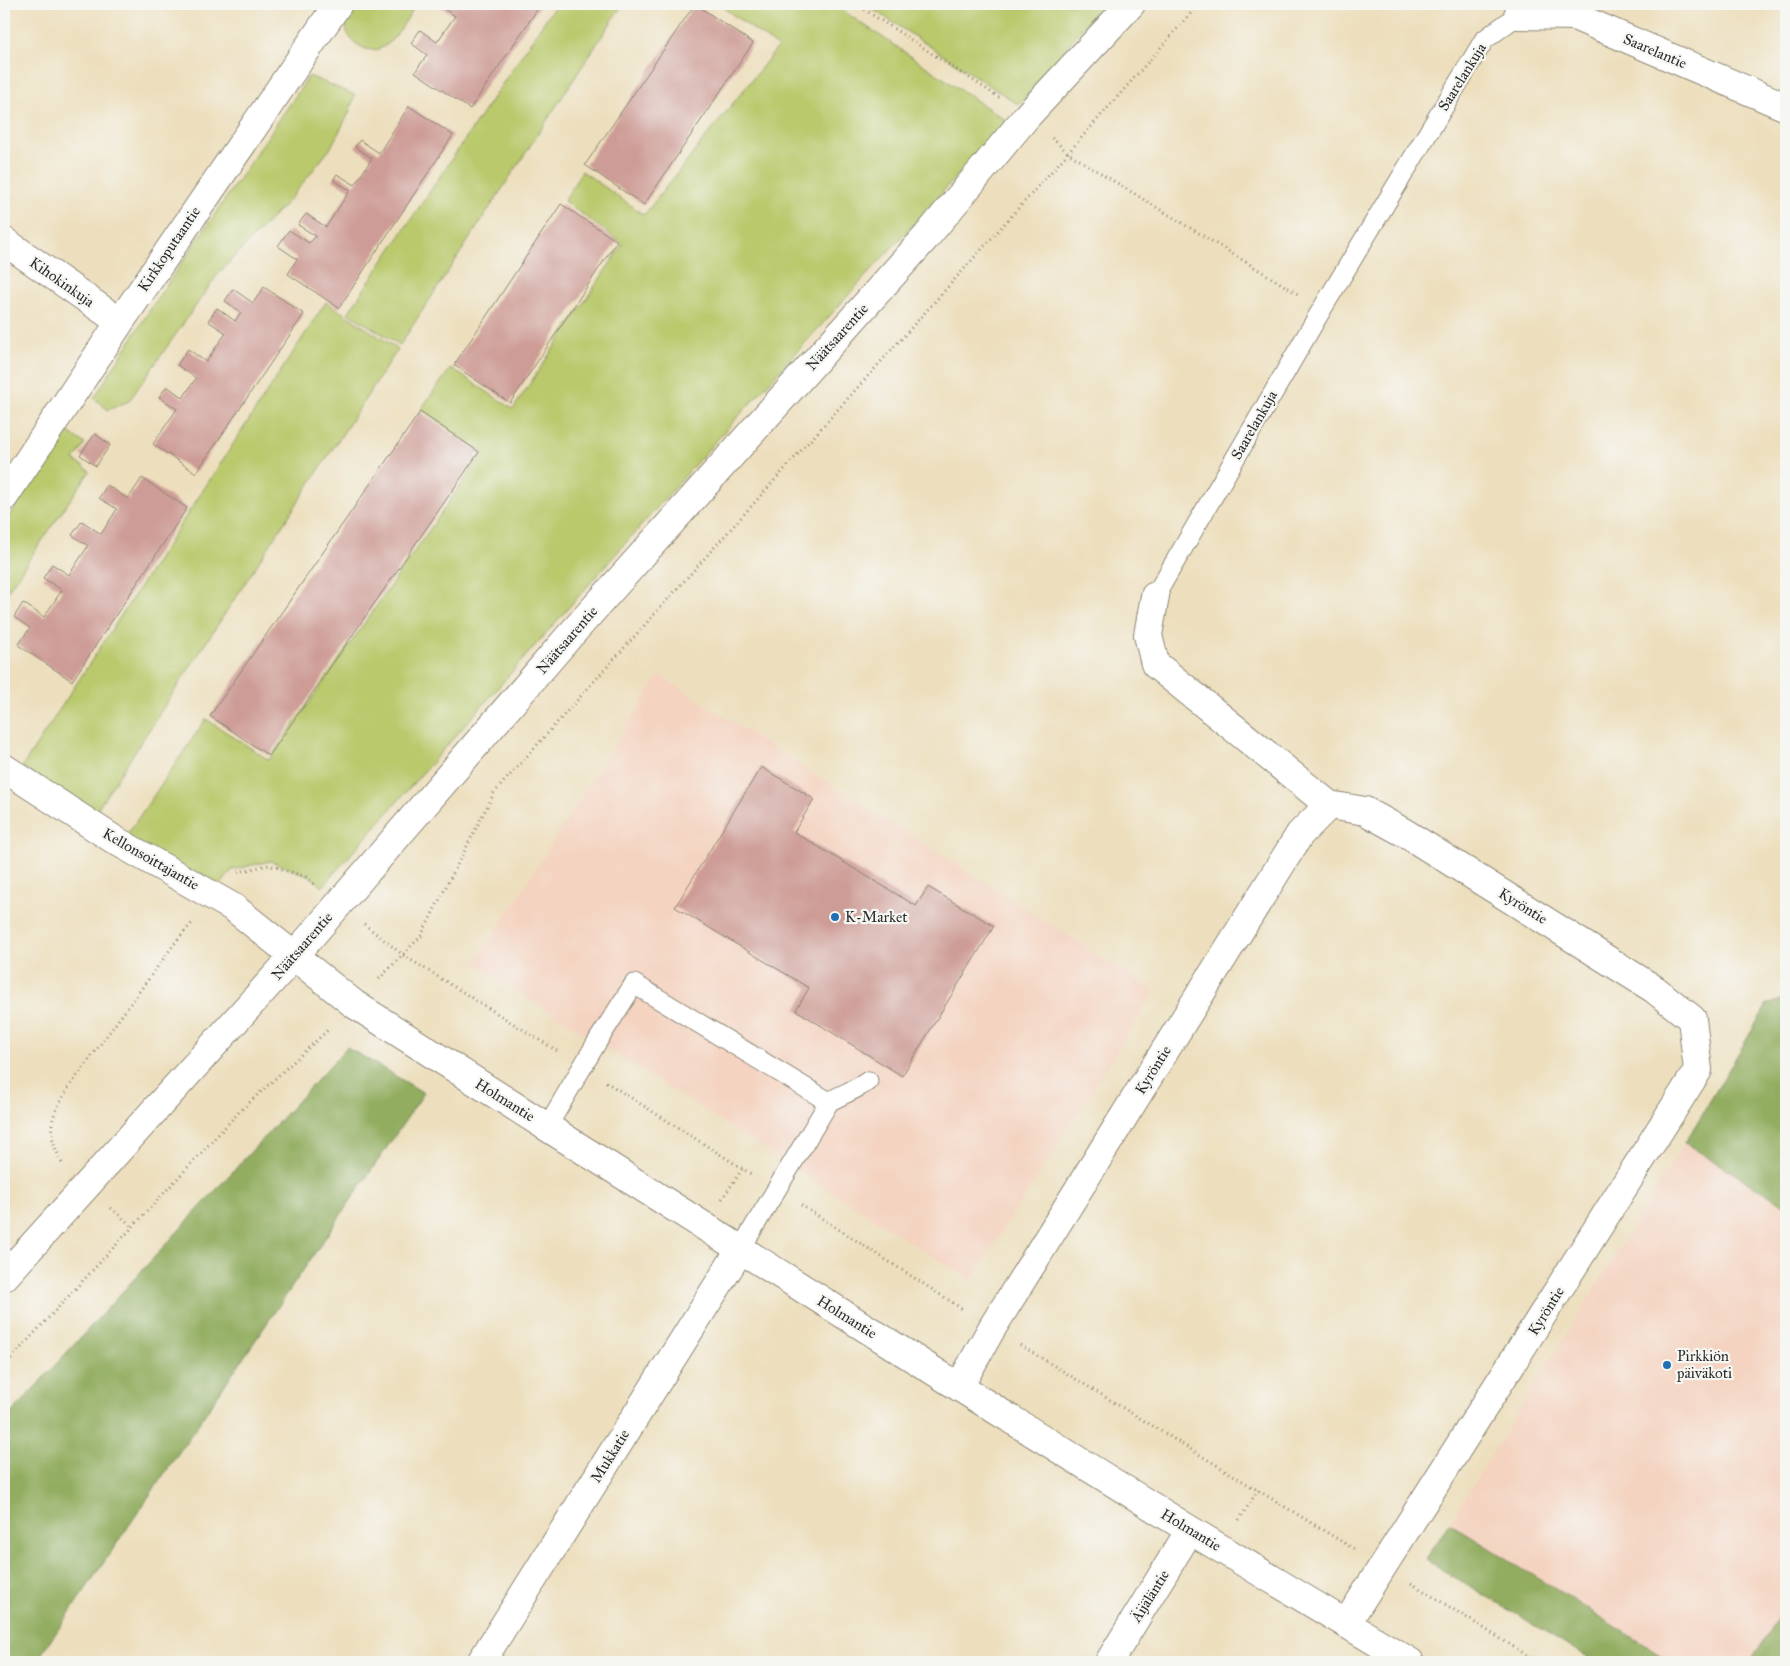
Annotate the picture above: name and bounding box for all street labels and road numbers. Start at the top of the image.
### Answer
street label: Saarelantie [1621,30,1689,72]
street label: Saarelankuja [1434,39,1490,114]
street label: Kirkkoputaantie [134,203,204,295]
street label: Kihokinkuja [26,253,98,311]
street label: Näätsaarentie [802,300,872,374]
street label: Saarelankuja [1227,387,1281,463]
street label: Näätsaarentie [533,602,601,678]
street label: Kellonsoittajantie [100,824,202,894]
street label: Kyröntie [1495,884,1551,928]
street label: Näätsaarentie [268,908,336,984]
street label: Kyröntie [1131,1042,1175,1098]
street label: Holmantie [472,1075,538,1125]
street label: Kyröntie [1524,1283,1568,1339]
street label: Holmantie [814,1292,880,1342]
street label: Mukkatie [587,1426,633,1486]
street label: Holmantie [1158,1505,1224,1555]
street label: Äijäläntie [1126,1567,1173,1626]

